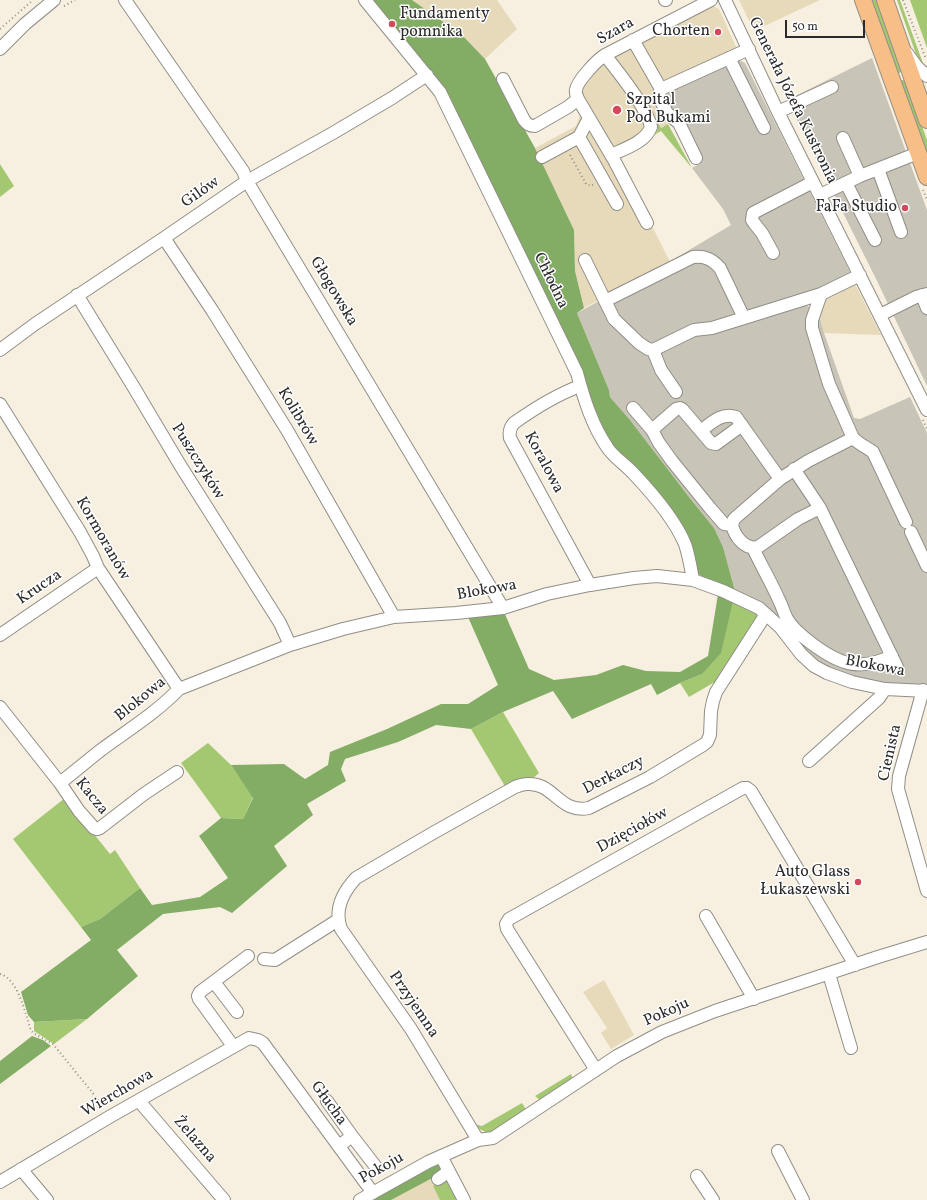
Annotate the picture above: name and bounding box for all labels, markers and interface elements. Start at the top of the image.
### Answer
place label: Fundamenty pomnika [400,5,490,43]
scale bar [787,12,867,38]
street label: Szara [594,14,638,50]
street label: Generała Józefa Kustronia [743,15,841,187]
marker: Fundamenty pomnika [387,19,397,29]
text: 50 m [792,19,818,35]
place label: Chorten [652,22,710,42]
marker: Chorten [713,27,723,37]
place label: Szpital Pod Bukami [626,91,710,129]
marker: Szpital Pod Bukami [611,104,623,116]
street label: Gilów [178,173,224,213]
place label: FaFa Studio [816,198,897,218]
marker: FaFa Studio [900,203,910,213]
street label: Chłodna [528,250,572,312]
street label: Głogowska [305,254,361,330]
street label: Kolibrów [272,384,322,450]
street label: Puszczyków [166,420,228,504]
street label: Koralowa [519,429,567,497]
street label: Kormoranów [70,494,134,584]
street label: Krucza [14,566,66,610]
street label: Blokowa [456,576,518,606]
street label: Blokowa [844,652,906,682]
street label: Blokowa [112,674,170,726]
street label: Cienista [875,723,907,783]
street label: Derkaczy [580,752,648,800]
street label: Kacza [70,775,112,819]
street label: Dzięciołów [594,804,672,858]
place label: Auto Glass Łukaszewski [760,863,850,901]
marker: Auto Glass Łukaszewski [853,877,863,887]
street label: Przyjemna [384,968,442,1042]
street label: Pokoju [641,994,693,1032]
street label: Wierchowa [79,1066,157,1122]
street label: Głucha [306,1078,350,1130]
street label: Żelazna [168,1113,220,1167]
street label: Pokoju [356,1149,408,1189]

